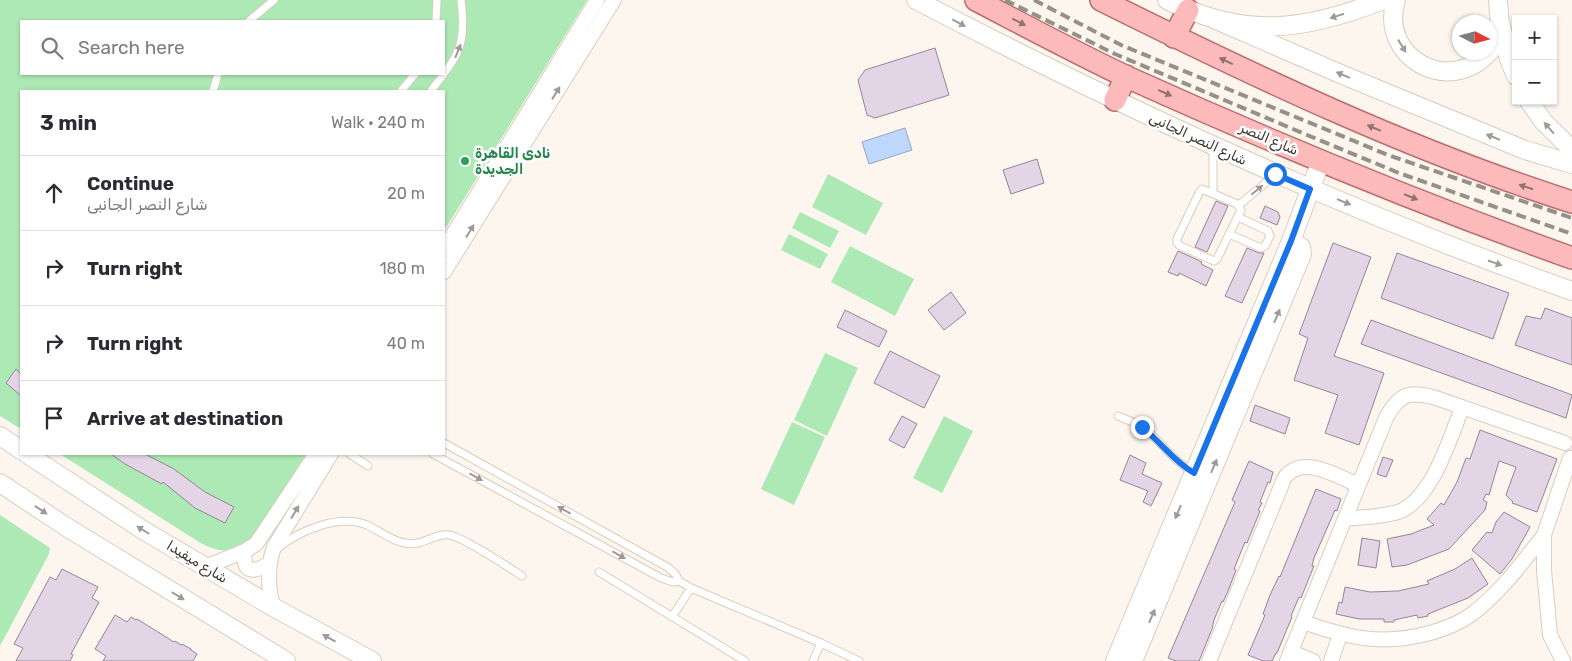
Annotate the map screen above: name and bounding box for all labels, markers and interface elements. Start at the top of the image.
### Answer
one-way arrow [1329,12,1344,20]
north arrow [1452,15,1497,60]
map controls [1512,15,1557,105]
button: + [1512,15,1557,60]
one-way arrow [1012,18,1026,26]
one-way arrow [952,19,967,27]
search box [20,20,445,75]
icon: search [38,34,66,62]
text: Search here [78,36,185,59]
one-way arrow [1398,40,1407,53]
one-way arrow [454,43,462,58]
one-way arrow [1219,57,1233,65]
button: − [1512,60,1557,105]
one-way arrow [1335,71,1350,79]
one-way arrow [551,87,561,100]
one-way arrow [1158,90,1172,98]
street label: شارع النصر الجانبى [1146,109,1249,171]
text: 3 min [40,110,97,135]
text: Walk · 240 m [331,113,425,132]
street label: شارع النصر [1235,119,1301,161]
one-way arrow [1543,121,1554,134]
one-way arrow [1367,124,1381,132]
one-way arrow [1485,133,1500,141]
place label: نادى القاهرة الجديدة [475,145,550,178]
marker: نادى القاهرة الجديدة [459,155,471,167]
route start [1264,163,1287,186]
text: Continue [87,172,174,195]
icon: ahead [40,179,68,207]
one-way arrow [1518,183,1533,191]
text: 20 m [387,184,425,203]
one-way arrow [1250,184,1263,195]
one-way arrow [1404,194,1419,201]
text: شارع النصر الجانبى [87,195,208,214]
one-way arrow [1337,199,1351,207]
one-way arrow [465,224,474,237]
icon: right [40,254,68,282]
text: Turn right [87,257,182,280]
text: 180 m [380,259,425,278]
one-way arrow [1488,259,1503,267]
one-way arrow [1273,309,1281,323]
icon: right [40,329,68,357]
text: Turn right [87,332,182,355]
text: 40 m [387,334,425,353]
icon: arrive [40,404,68,432]
text: Arrive at destination [87,407,283,430]
route end [1131,416,1154,439]
one-way arrow [1211,459,1219,473]
one-way arrow [469,473,483,481]
one-way arrow [34,505,47,515]
one-way arrow [1174,505,1182,520]
one-way arrow [290,506,299,519]
one-way arrow [557,506,571,515]
one-way arrow [136,525,149,534]
street label: شارع ميفيدا [162,537,231,589]
one-way arrow [611,551,626,559]
one-way arrow [172,592,185,601]
one-way arrow [1148,608,1156,623]
one-way arrow [322,633,335,642]

